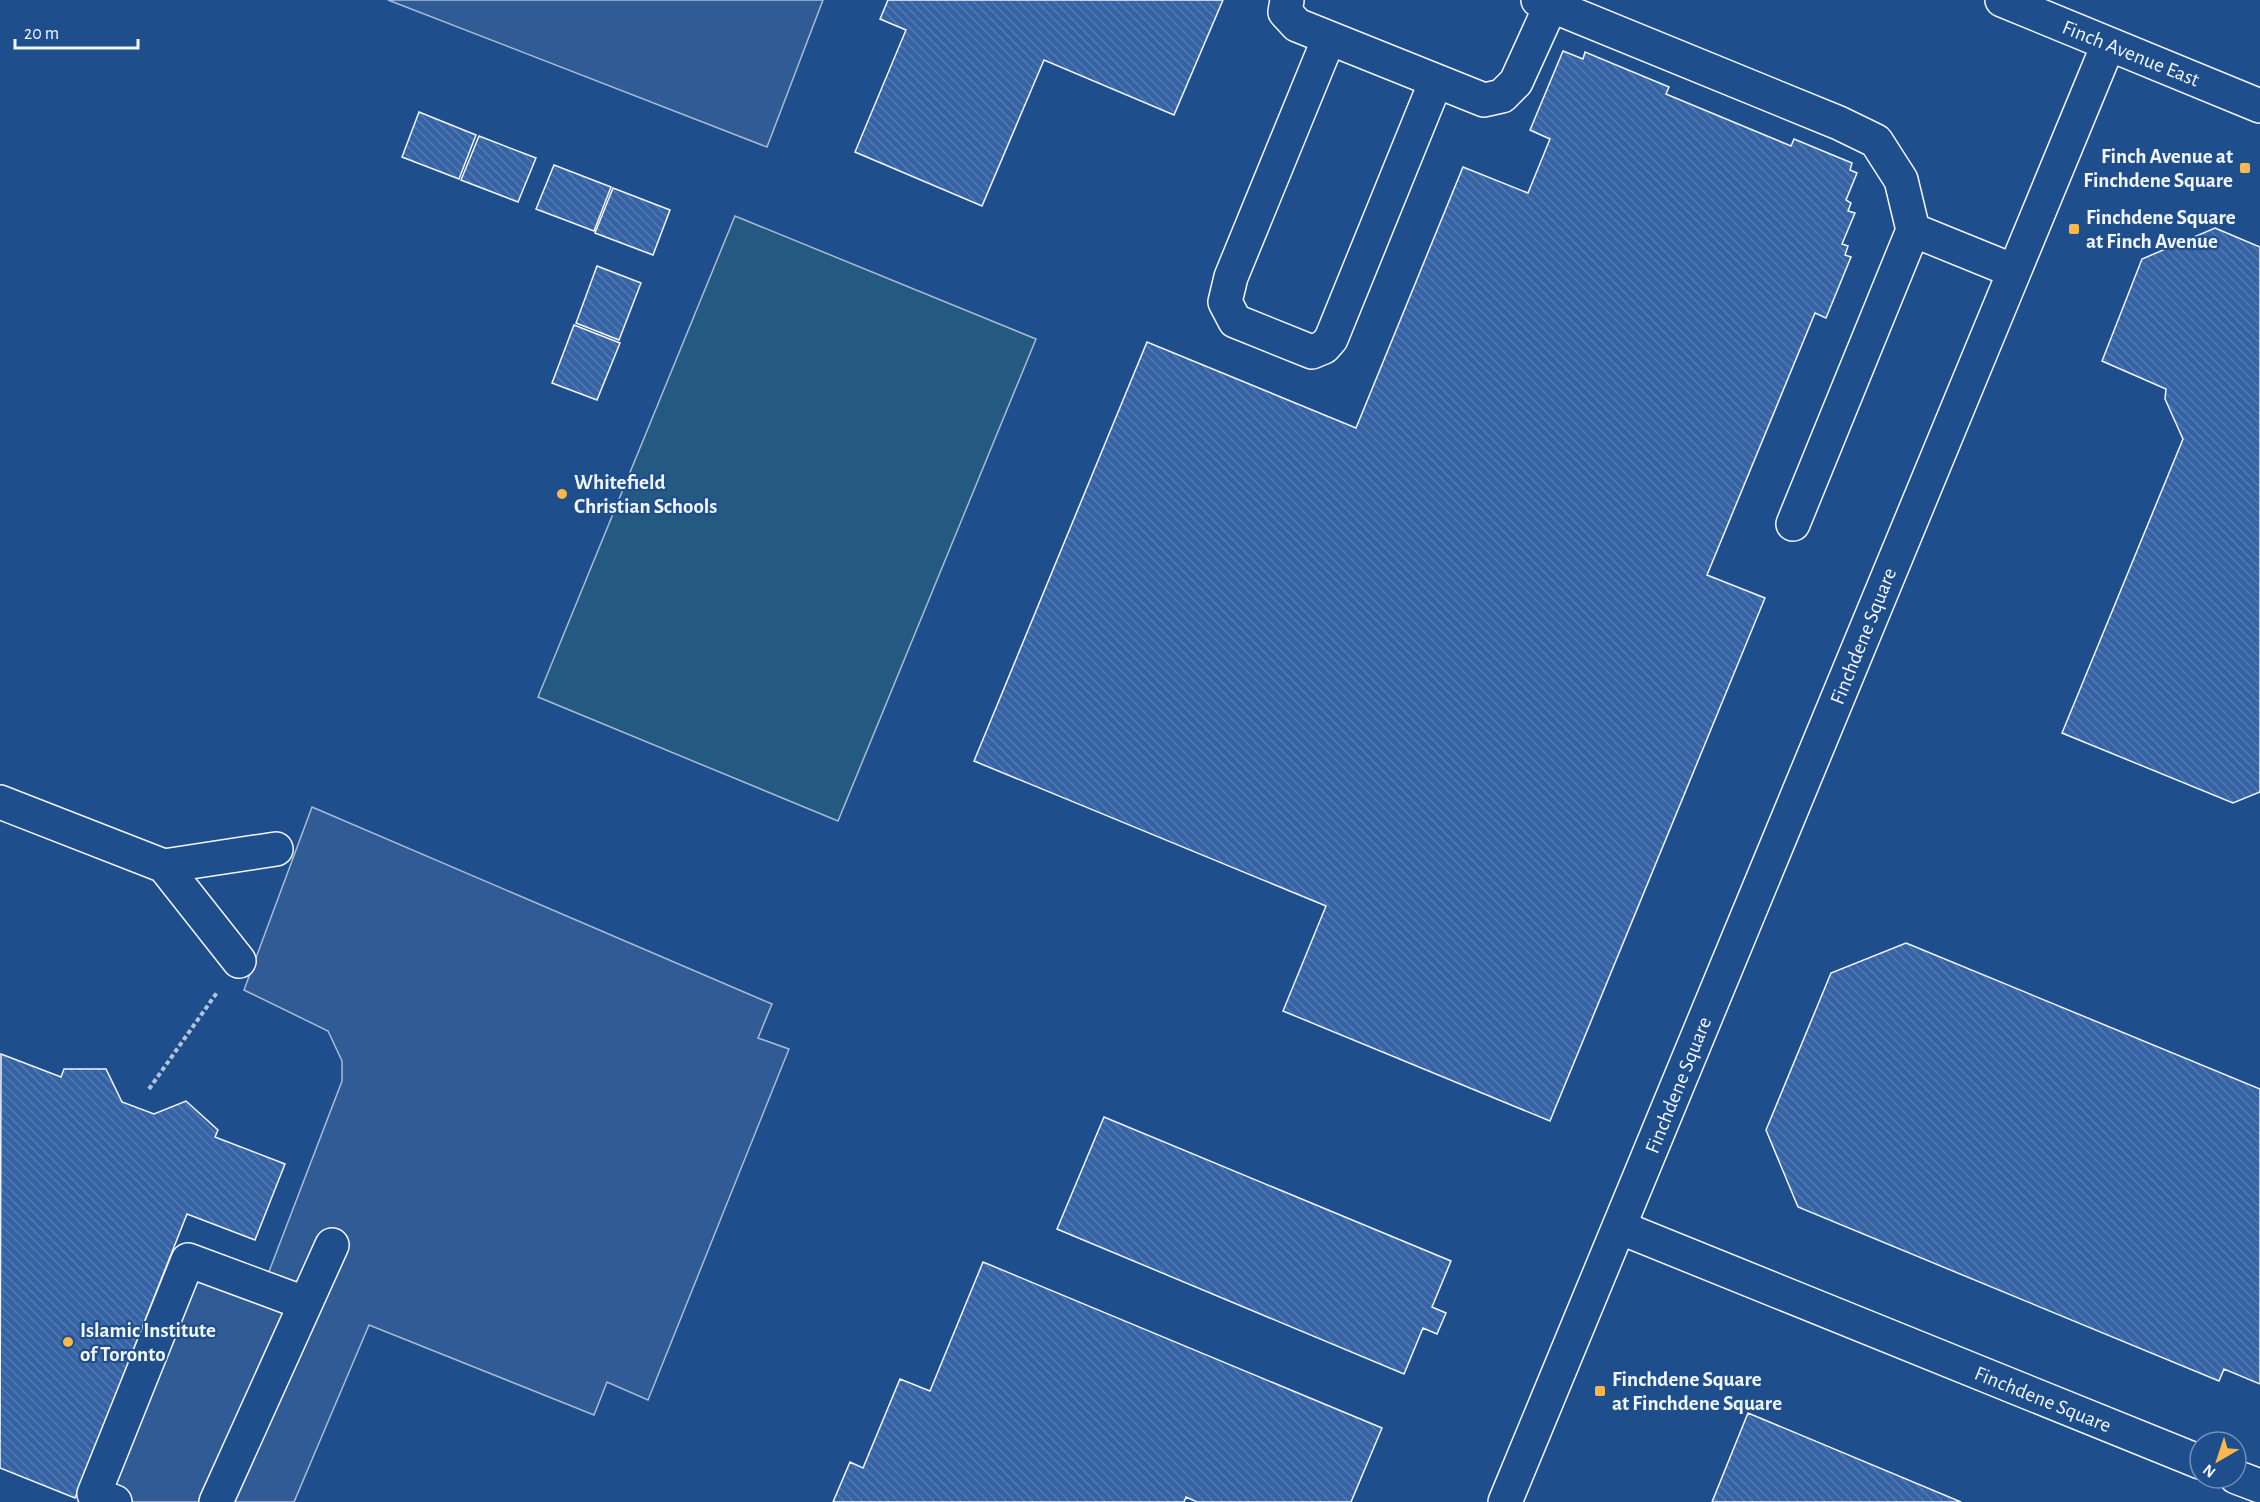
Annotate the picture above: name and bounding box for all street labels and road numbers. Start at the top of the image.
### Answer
street label: Finch Avenue East [2059,16,2203,91]
street label: Finchdene Square [1826,565,1900,708]
street label: Finchdene Square [1641,1014,1715,1157]
street label: Finchdene Square [1971,1362,2114,1436]

